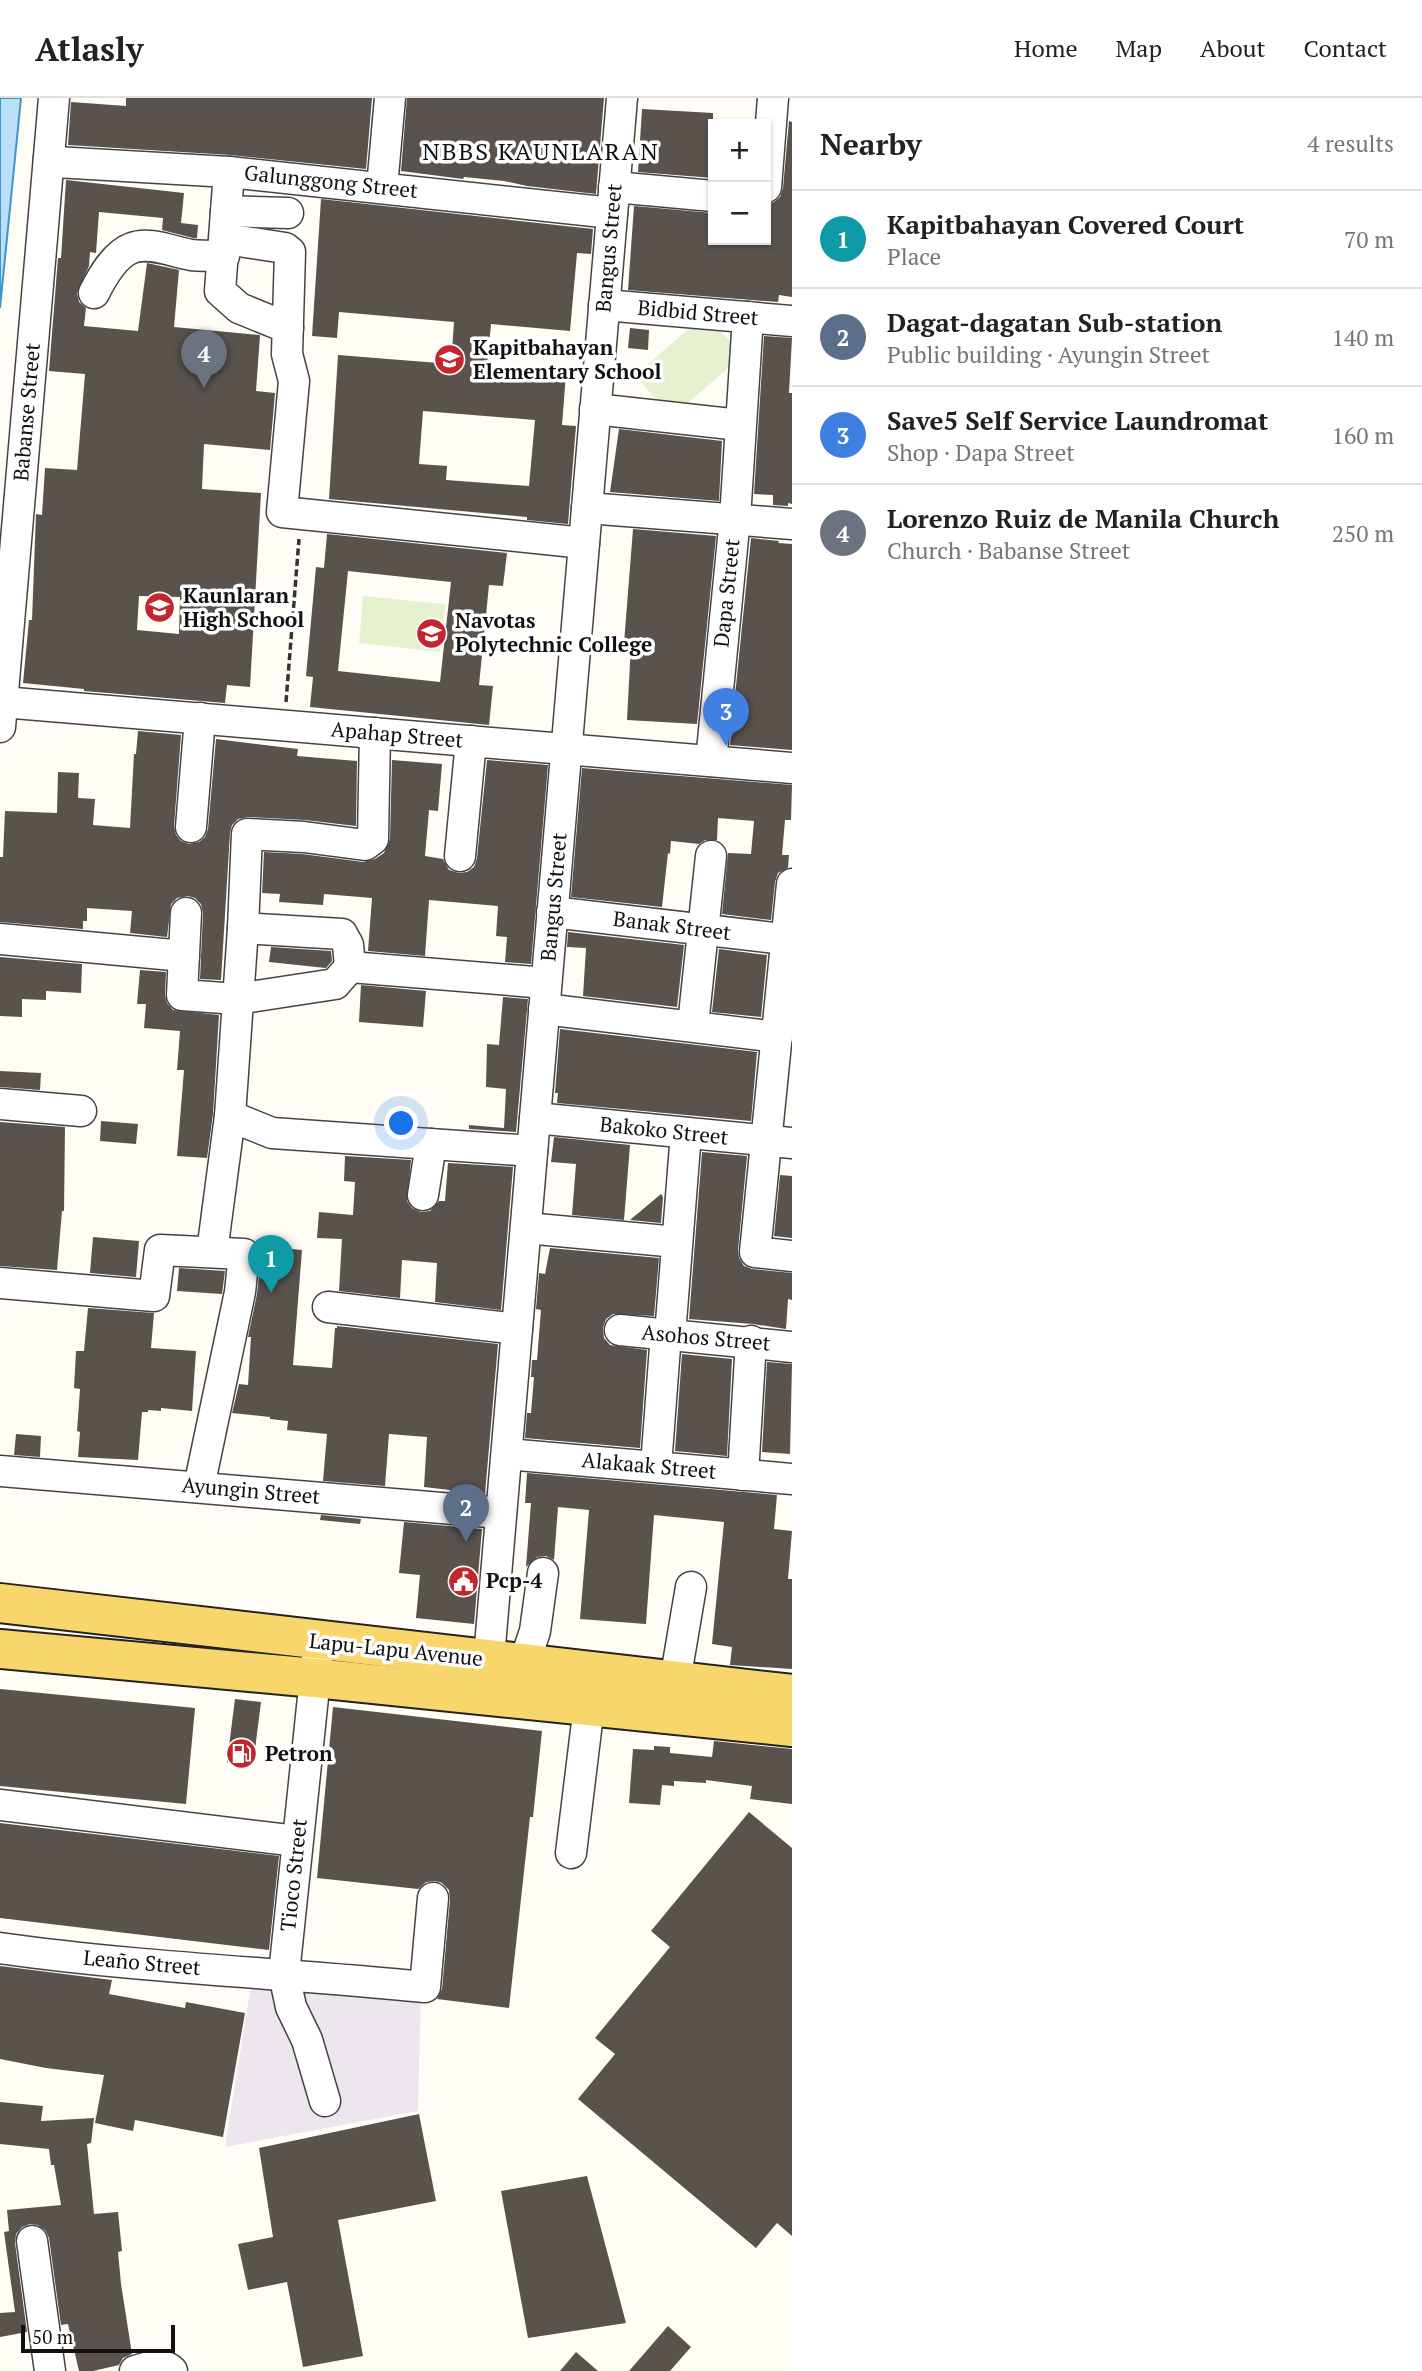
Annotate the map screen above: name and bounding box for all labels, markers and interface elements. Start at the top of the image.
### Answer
text: Atlasly [35,27,143,70]
text: Home [1014,32,1078,64]
text: Map [1116,32,1162,64]
text: About [1200,32,1266,64]
text: Contact [1304,32,1387,64]
map controls [708,119,771,245]
button: + [708,119,771,182]
text: Nearby [820,124,922,164]
text: 4 results [1307,128,1394,159]
district label: NBBS KAUNLARAN [422,135,660,167]
street label: Galunggong Street [243,158,419,204]
street label: Bangus Street [588,182,628,314]
button: − [708,182,771,245]
text: Kapitbahayan Covered Court [887,207,1244,241]
text: 1 [837,224,850,255]
text: 70 m [1344,224,1394,255]
text: Place [887,241,941,272]
street label: Bidbid Street [636,293,760,331]
text: Dagat-dagatan Sub-station [887,305,1222,339]
text: 2 [837,322,850,353]
text: 140 m [1332,322,1394,353]
pin: 4 [181,330,227,388]
place label: Kapitbahayan Elementary School [473,333,661,385]
text: Public building · Ayungin Street [887,339,1210,370]
street label: Babanse Street [6,341,46,482]
school or university icon: Kapitbahayan Elementary School [433,343,467,377]
text: Save5 Self Service Laundromat [887,403,1268,437]
text: 3 [837,420,850,451]
text: 160 m [1332,420,1394,451]
text: Shop · Dapa Street [887,437,1075,468]
text: Lorenzo Ruiz de Manila Church [887,501,1279,535]
text: 4 [837,518,850,549]
text: 250 m [1332,518,1394,549]
text: Church · Babanse Street [887,535,1130,566]
street label: Dapa Street [706,537,746,649]
place label: Kaunlaran High School [183,581,304,633]
school or university icon: Kaunlaran High School [143,591,177,625]
place label: Navotas Polytechnic College [455,606,652,658]
school or university icon: Navotas Polytechnic College [415,616,449,650]
pin: 3 [703,688,749,746]
street label: Apahap Street [330,714,465,754]
street label: Bangus Street [533,831,573,963]
street label: Banak Street [612,904,733,946]
your location [384,1106,418,1140]
street label: Bakoko Street [598,1109,730,1151]
pin: 1 [248,1235,294,1293]
street label: Asohos Street [641,1317,772,1357]
street label: Alakaak Street [580,1445,718,1485]
street label: Ayungin Street [181,1470,322,1510]
pin: 2 [443,1484,489,1542]
public building icon: Pcp-4 [446,1564,480,1598]
place label: Pcp-4 [486,1566,542,1594]
street label: Lapu-Lapu Avenue [308,1626,484,1672]
fuel station icon: Petron [225,1737,259,1771]
place label: Petron [265,1739,333,1767]
street label: Tioco Street [273,1817,313,1933]
street label: Leaño Street [82,1943,202,1981]
scale bar [21,2322,175,2354]
text: 50 m [32,2324,73,2349]

